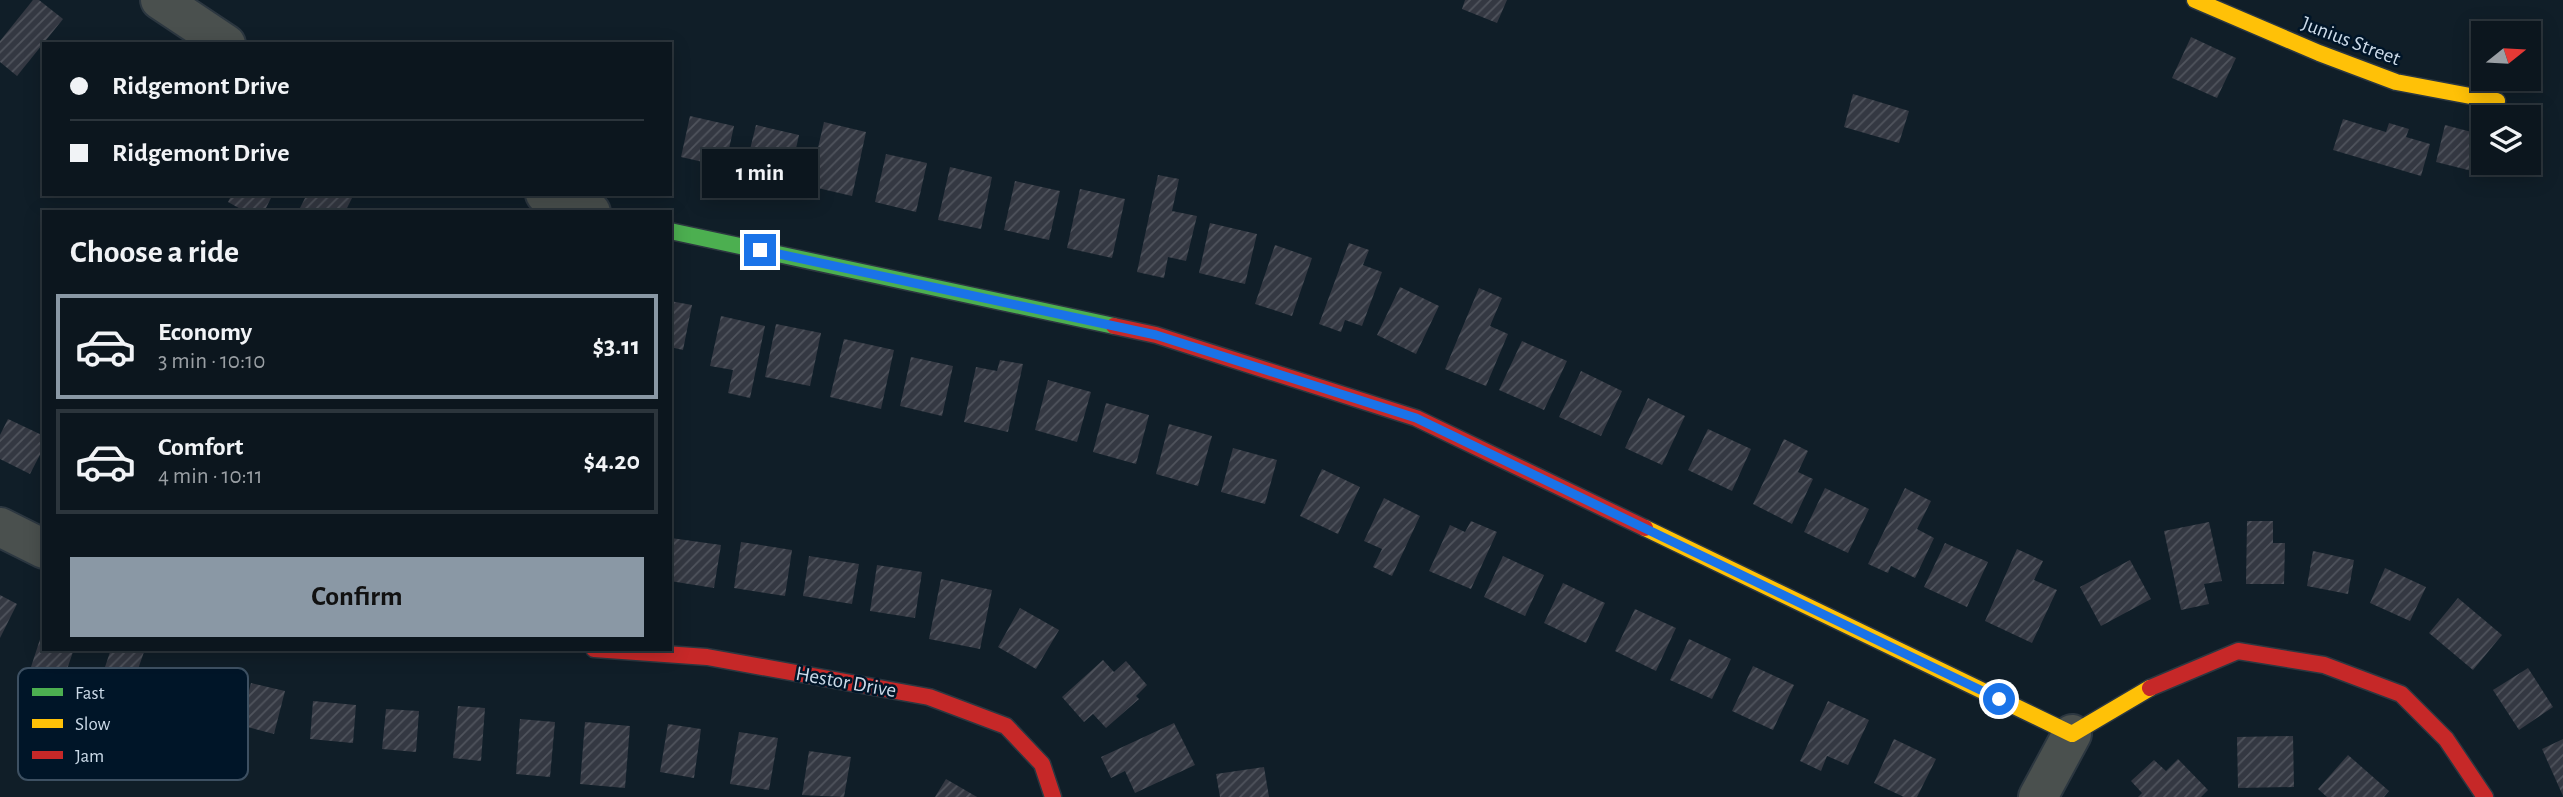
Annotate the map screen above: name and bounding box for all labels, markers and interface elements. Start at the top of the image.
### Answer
street label: Junius Street [2299,13,2404,70]
north arrow [2471,21,2541,91]
map controls [2471,21,2541,175]
text: Ridgemont Drive [112,73,289,99]
button: layers [2471,105,2541,175]
text: Ridgemont Drive [112,140,289,166]
callout: 1 min [702,148,818,198]
text: 1 min [736,162,784,185]
route end [744,234,776,266]
text: Choose a ride [70,236,239,268]
icon: car [74,315,137,378]
text: Economy [158,319,252,345]
text: $3.11 [592,333,640,359]
text: 3 min · 10:10 [158,350,265,373]
icon: car [74,430,137,493]
text: Comfort [158,434,243,460]
text: $4.20 [583,448,640,474]
text: 4 min · 10:11 [158,465,263,488]
button: Confirm [70,557,644,637]
street label: Hestor Drive [794,663,898,701]
legend [18,668,248,780]
route start [1983,683,2015,715]
text: Fast [75,684,105,703]
text: Slow [75,715,111,734]
text: Jam [75,747,104,766]

